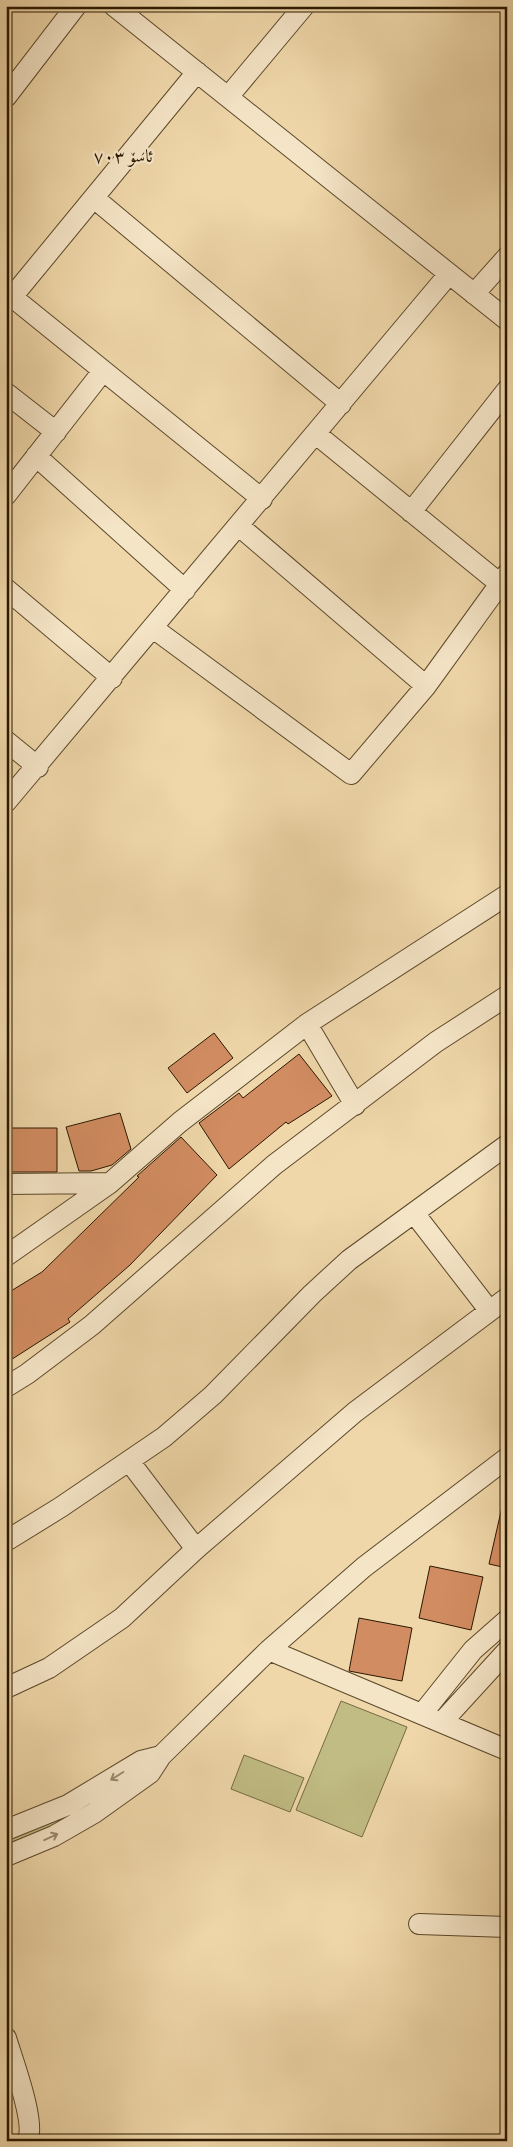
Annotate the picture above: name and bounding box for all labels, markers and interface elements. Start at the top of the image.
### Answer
district label: ئاسۆ ٧٠٣ [93,146,153,167]
one-way arrow [111,1771,125,1781]
one-way arrow [43,1832,58,1841]

